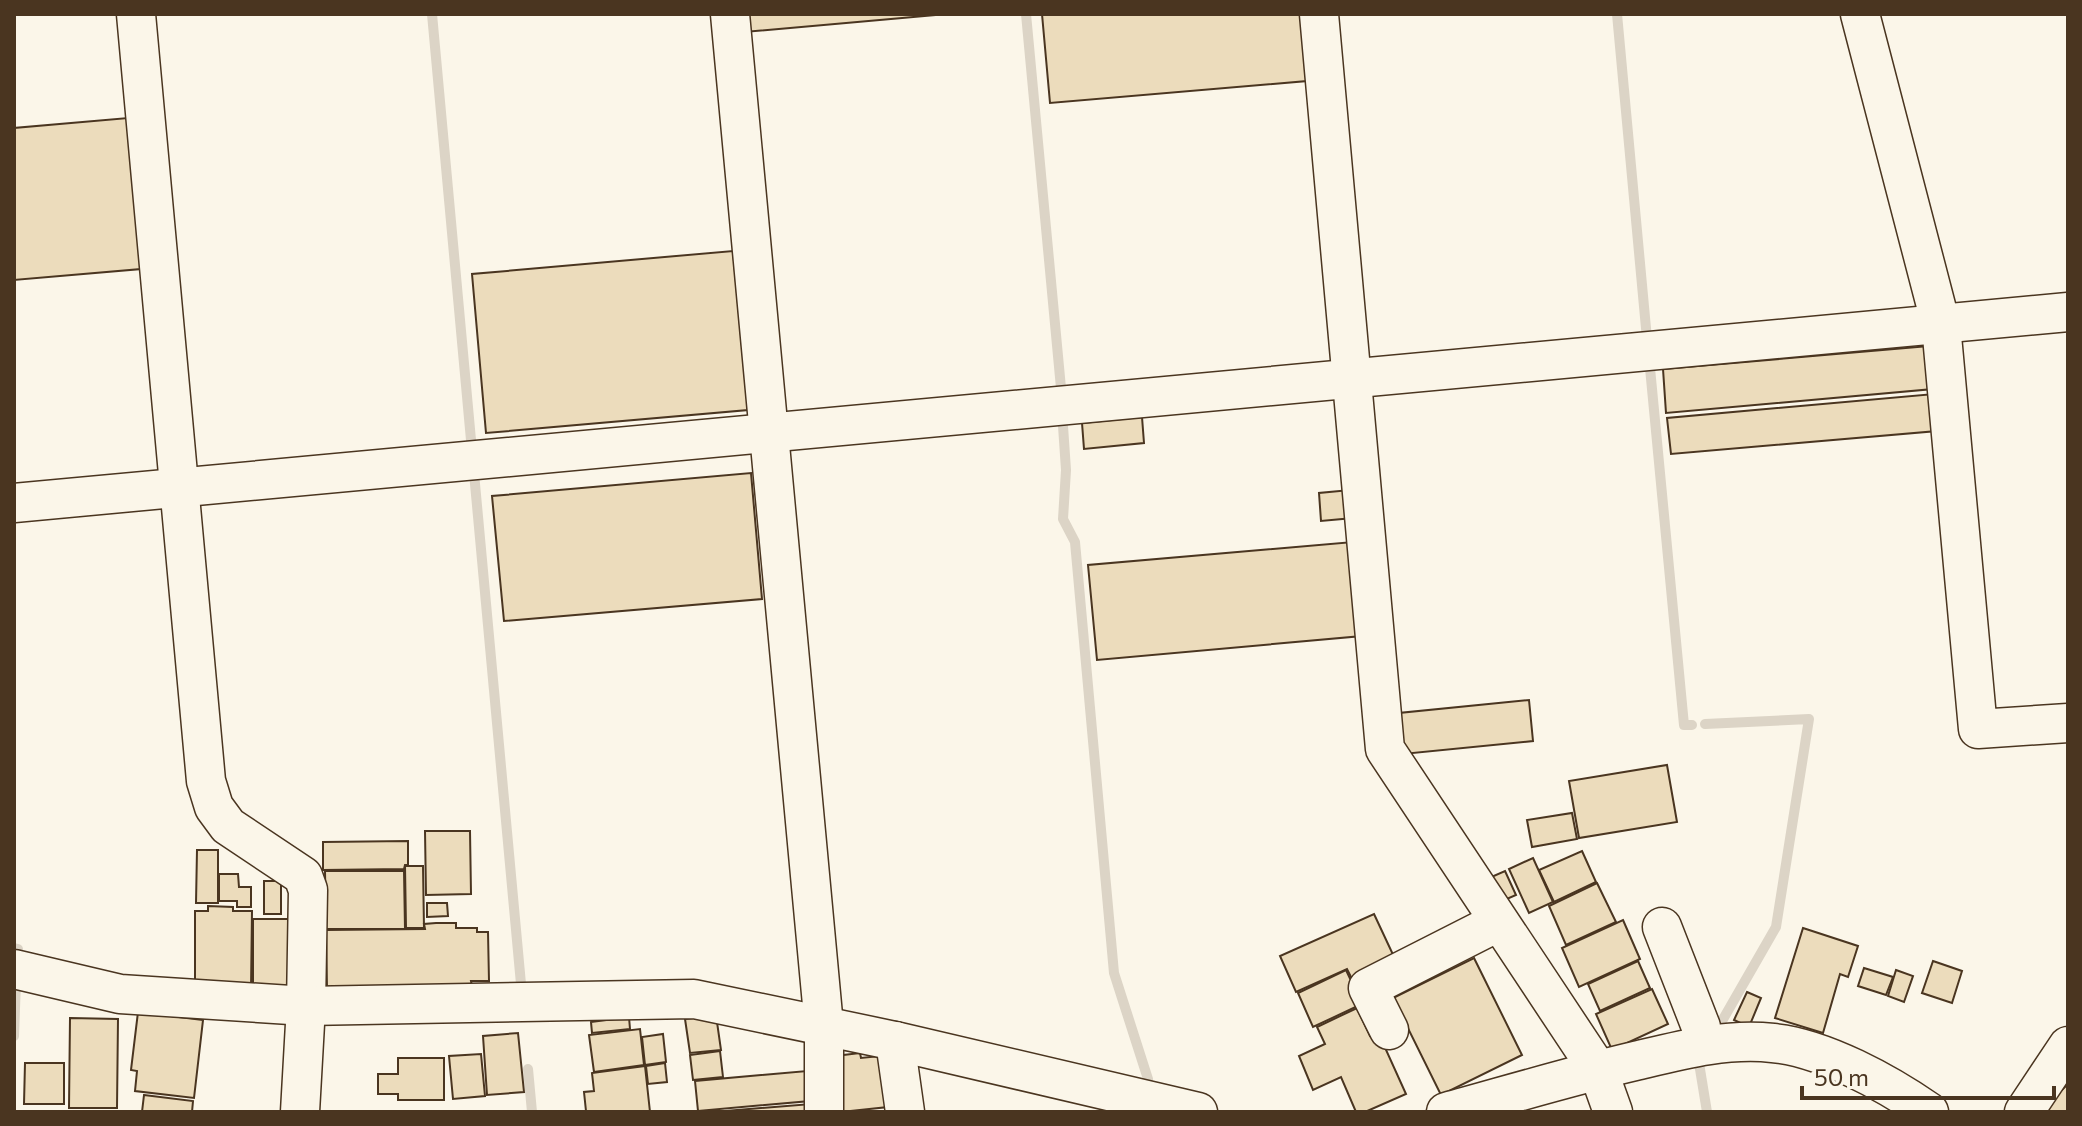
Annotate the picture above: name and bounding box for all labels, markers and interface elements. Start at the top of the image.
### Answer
scale bar [1802,1050,2054,1100]
text: 50 m [1814,1062,1869,1091]

